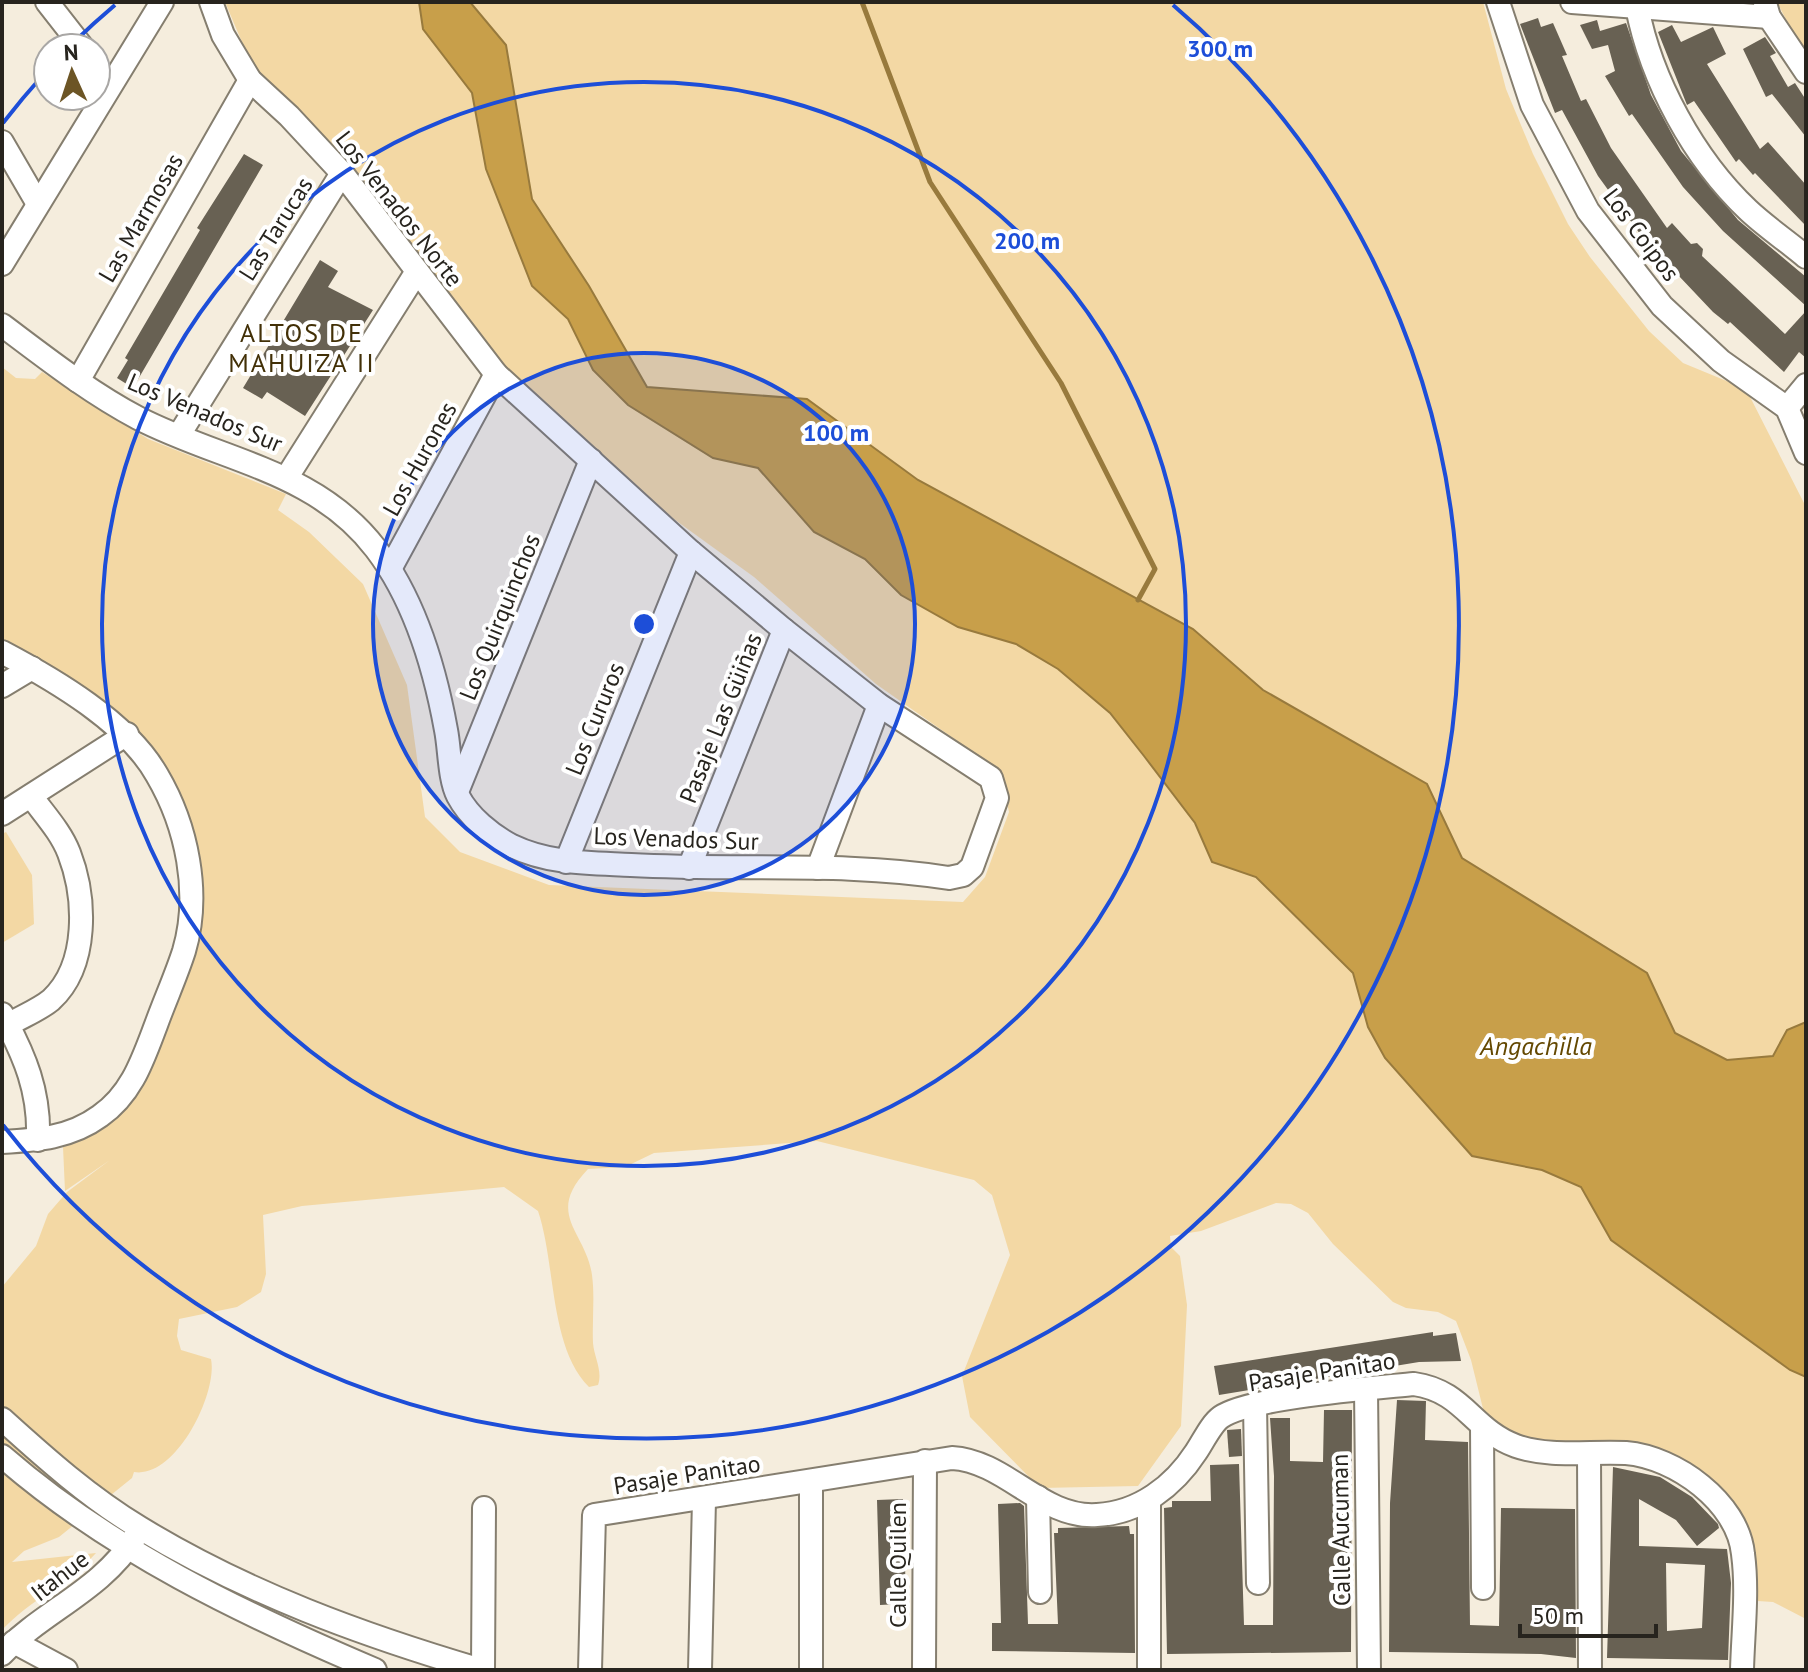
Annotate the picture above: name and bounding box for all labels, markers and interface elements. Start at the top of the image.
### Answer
north arrow [32,32,112,112]
text: 300 m [1187,33,1253,64]
text: N [63,38,79,66]
street label: Los Venados Norte [329,125,470,293]
street label: Las Marmosas [91,148,190,288]
street label: Las Tarucas [232,171,320,286]
street label: Los Coipos [1596,182,1686,287]
text: 200 m [994,225,1060,256]
district label: ALTOS DE MAHUIZA II [228,316,376,379]
street label: Los Venados Sur [123,366,287,459]
street label: Los Hurones [375,396,464,521]
text: 100 m [803,417,869,448]
street label: Los Quirquinchos [452,529,547,705]
centre of rings [630,610,658,638]
street label: Pasaje Las Güiñas [672,628,769,808]
street label: Los Cururos [558,658,631,780]
street label: Los Venados Sur [593,820,759,857]
water label: Angachilla [1479,1029,1592,1062]
street label: Pasaje Panitao [1246,1345,1398,1398]
street label: Pasaje Panitao [611,1448,763,1501]
street label: Calle Aucuman [1324,1454,1357,1606]
street label: Calle Quilen [882,1502,913,1628]
street label: Itahue [24,1543,95,1608]
scale bar [1520,1588,1656,1638]
text: 50 m [1532,1600,1584,1631]

